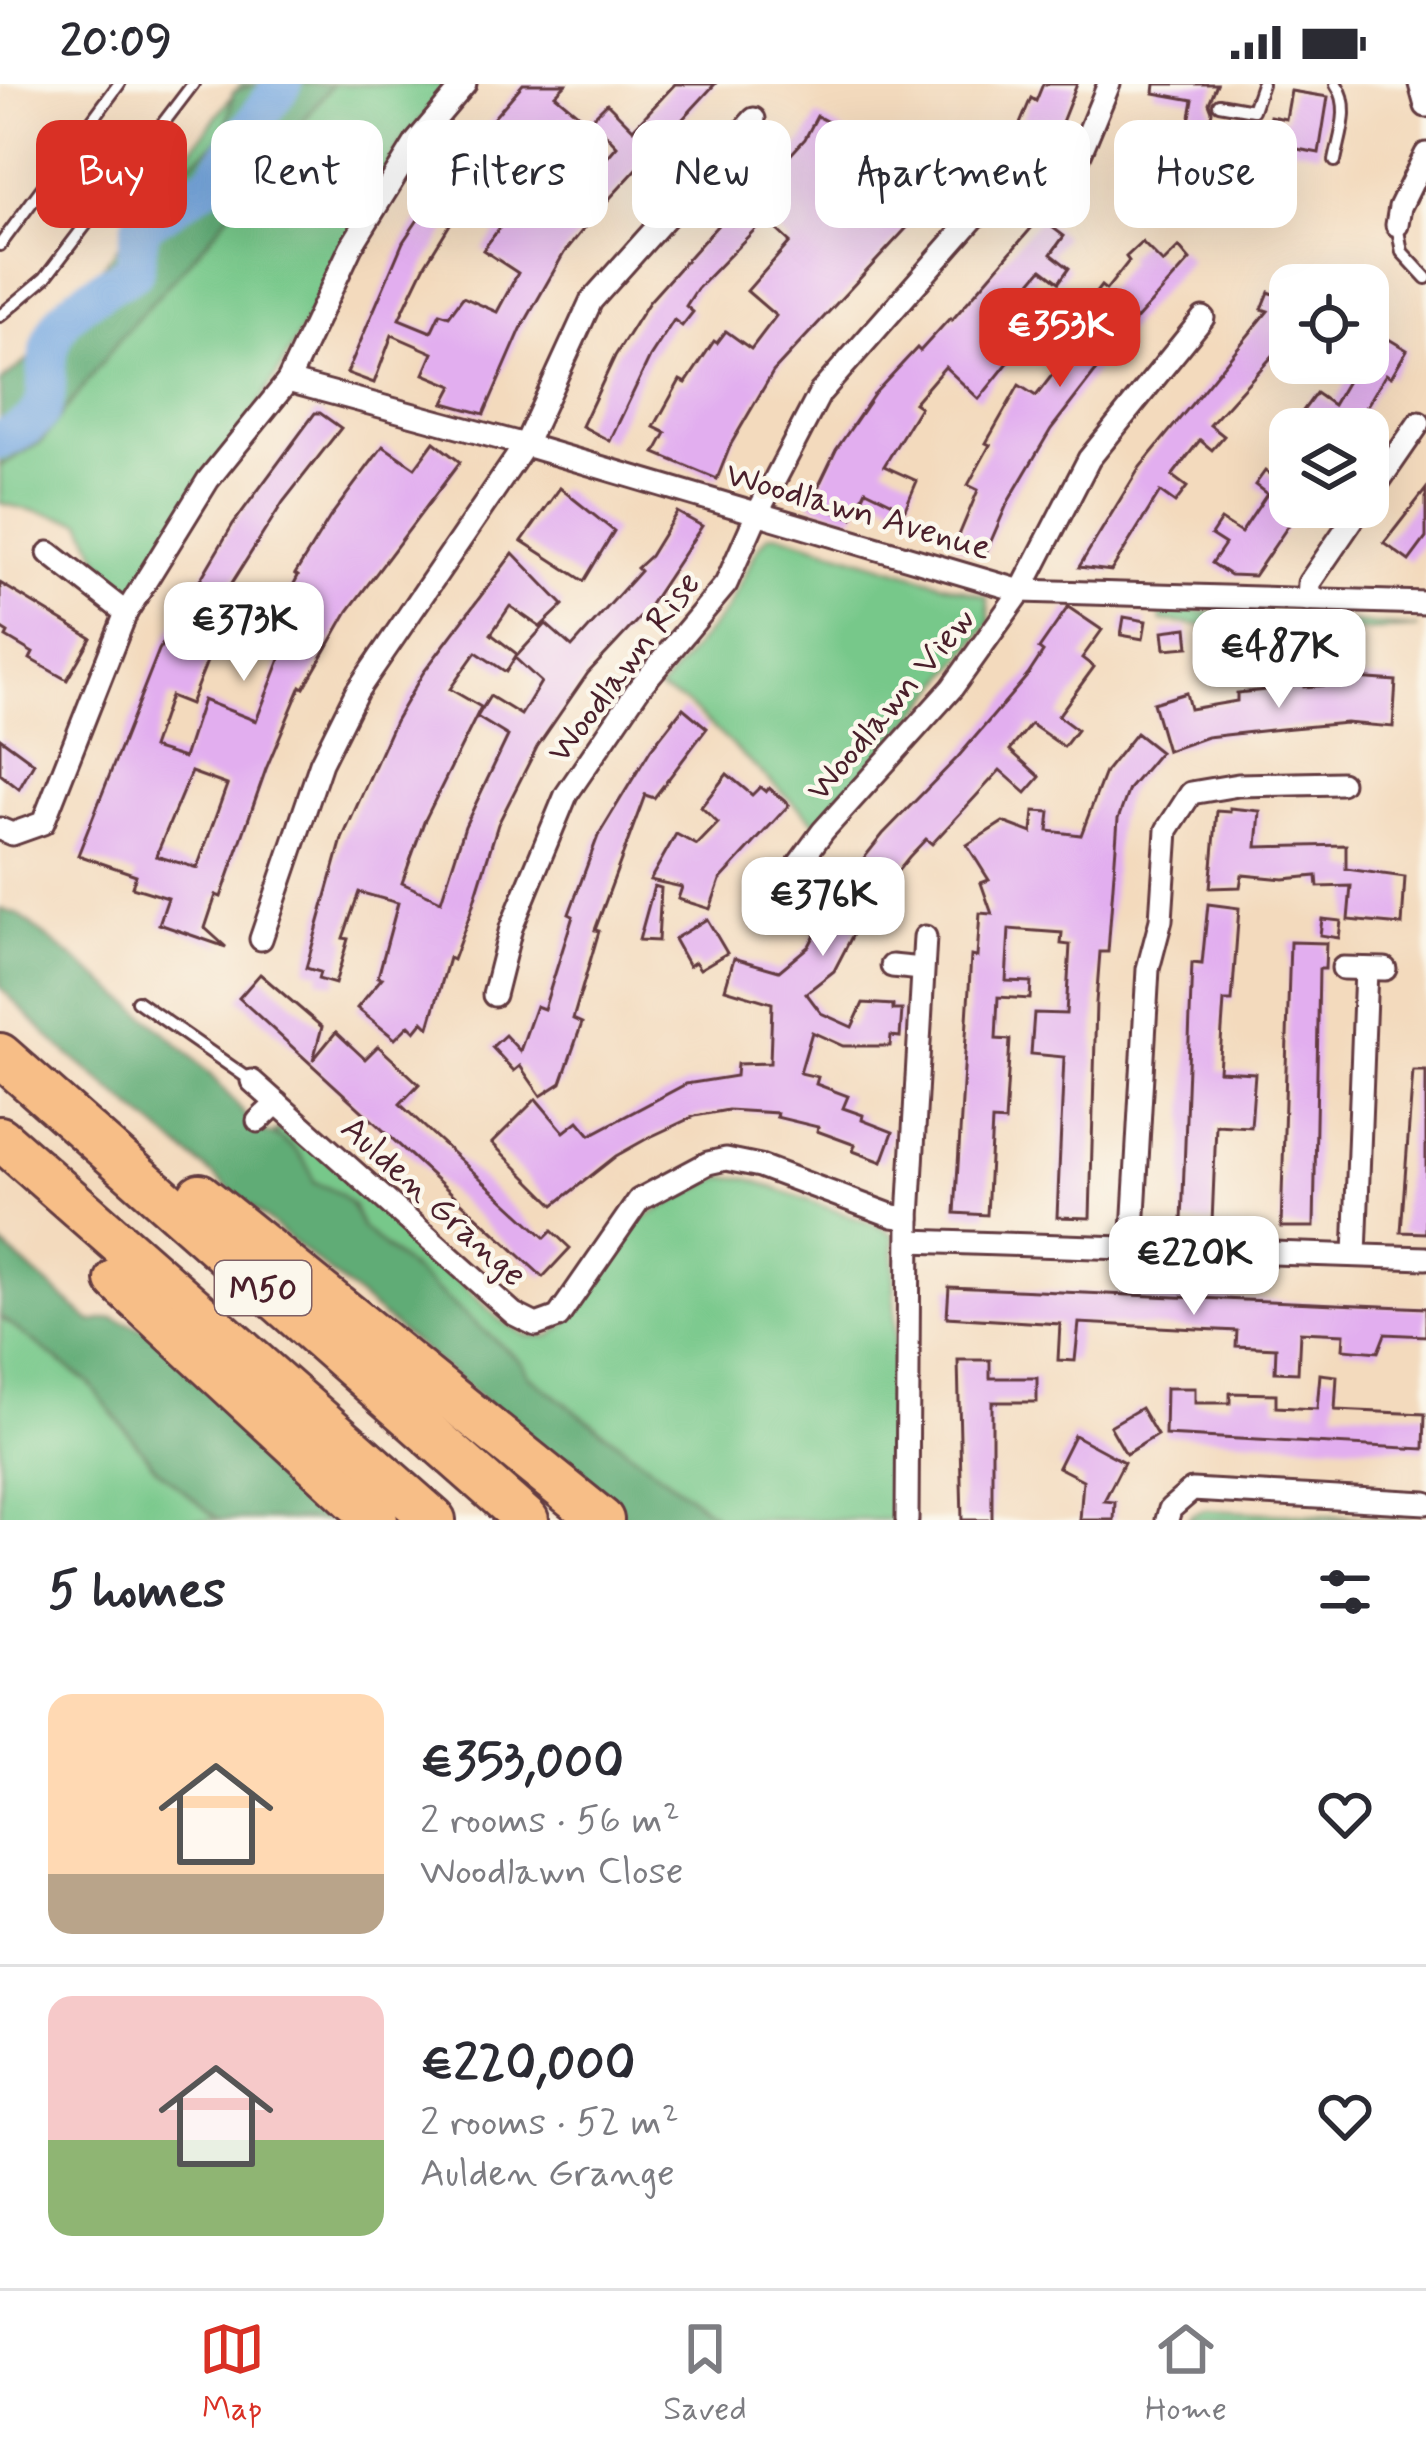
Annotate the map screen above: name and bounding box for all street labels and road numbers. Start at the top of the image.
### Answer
street label: Woodlawn Avenue [720,452,996,573]
street label: Woodlawn Rise [537,563,712,774]
street label: Woodlawn View [796,598,987,812]
street label: Aulden Grange [330,1106,536,1299]
road number: M50 [215,1261,311,1315]

